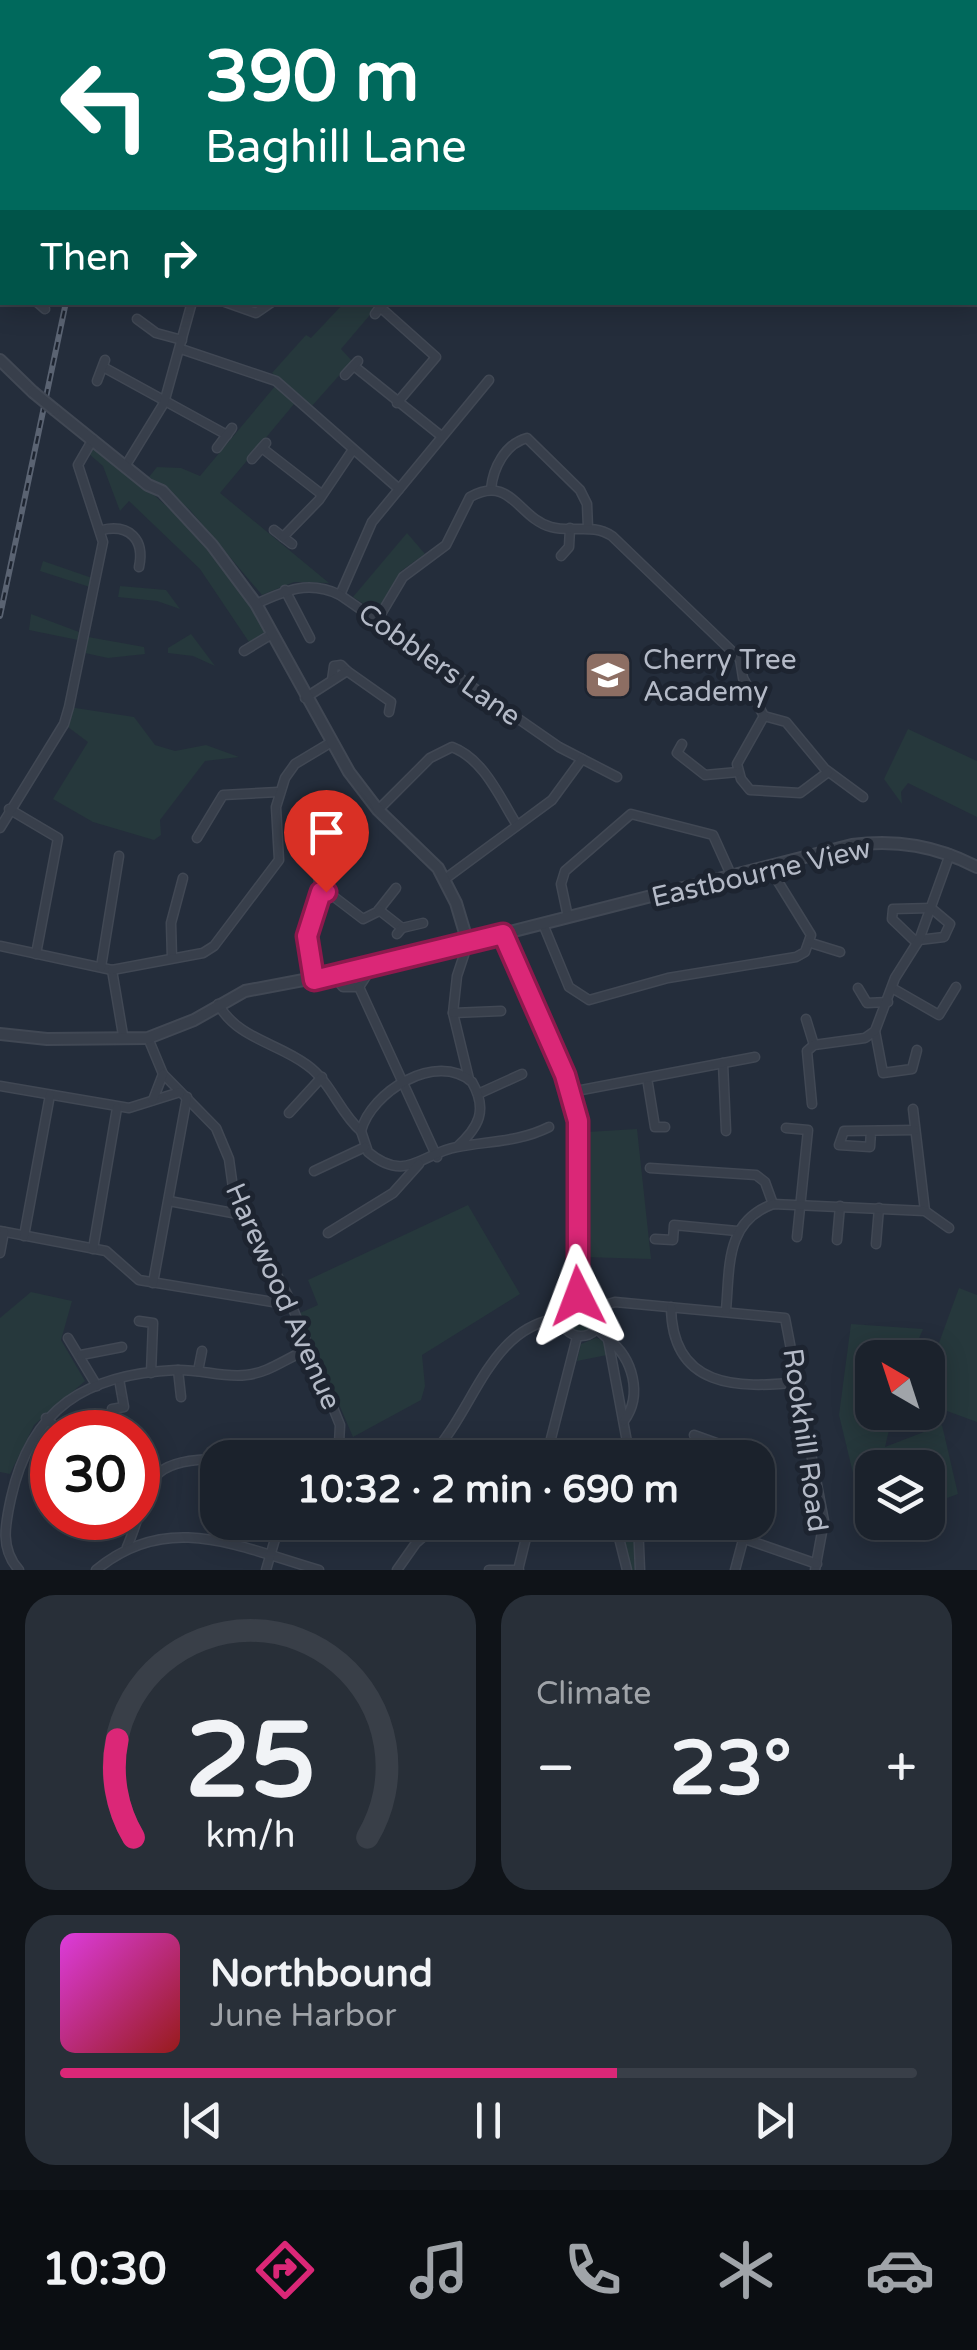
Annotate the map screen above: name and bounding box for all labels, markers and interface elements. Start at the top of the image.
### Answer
text: 390 m [205,36,419,120]
icon: left [40,40,170,170]
text: Baghill Lane [205,121,467,175]
icon: right [151,230,206,285]
text: Then [40,235,131,281]
street label: Cobblers Lane [352,596,527,733]
place label: Cherry Tree Academy [643,643,797,709]
school or university icon: Cherry Tree Academy [582,649,634,701]
pin [284,790,369,893]
icon: arrive [299,805,354,860]
street label: Eastbourne View [648,831,874,915]
street label: Harewood Avenue [218,1178,348,1415]
position arrow [526,1244,630,1348]
north arrow [855,1340,945,1430]
map controls [855,1340,945,1540]
street label: Rookhill Road [775,1346,835,1534]
speed limit sign: 30 [30,1410,160,1540]
button: layers [855,1450,945,1540]
text: 10:32 · 2 min · 690 m [296,1467,679,1513]
text: Climate [536,1675,651,1713]
text: 25 [185,1700,316,1825]
text: 23° [669,1724,792,1814]
text: − [536,1736,575,1802]
text: + [886,1736,917,1802]
text: km/h [206,1814,295,1857]
text: Northbound [210,1951,433,1997]
text: June Harbor [210,1997,397,2035]
icon: previous [175,2093,230,2148]
icon: pause [461,2093,516,2148]
icon: next [747,2093,802,2148]
icon: directions [250,2235,320,2305]
icon: music [404,2235,474,2305]
icon: phone [558,2235,628,2305]
icon: climate [711,2235,781,2305]
icon: car [865,2235,935,2305]
text: 10:30 [42,2243,167,2297]

